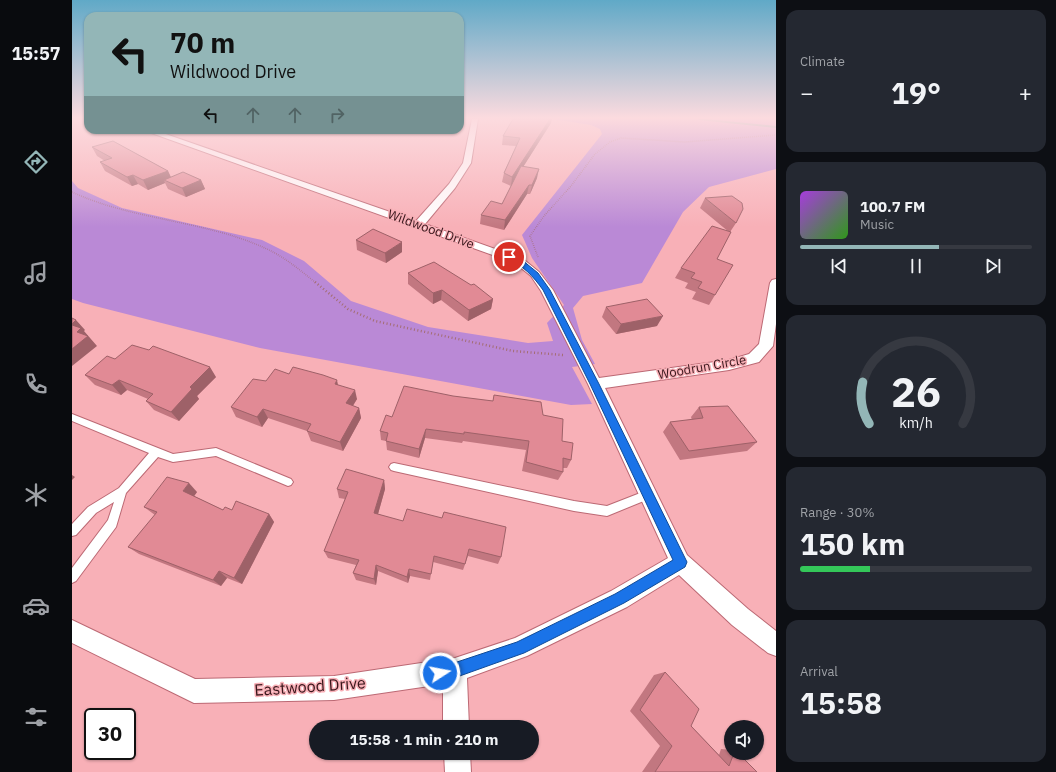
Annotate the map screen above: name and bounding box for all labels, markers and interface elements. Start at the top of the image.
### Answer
text: 70 m [170,24,235,61]
icon: left [104,28,156,80]
text: 15:57 [11,42,61,65]
text: Climate [800,53,845,70]
text: Wildwood Drive [170,60,296,83]
text: 19° [891,73,941,112]
text: − [800,78,813,107]
text: + [1019,78,1032,107]
icon: left [200,104,222,126]
icon: ahead [242,104,264,126]
icon: ahead [284,104,306,126]
icon: right [326,104,348,126]
icon: directions [22,148,50,176]
text: 100.7 FM [860,197,925,216]
street label: Wildwood Drive [385,205,477,253]
text: Music [860,216,894,233]
pin [492,240,526,274]
icon: arrive [498,246,520,268]
icon: previous [828,255,850,277]
icon: pause [905,255,927,277]
icon: next [982,255,1004,277]
icon: music [22,259,50,287]
street label: Woodrun Circle [657,351,747,383]
text: 26 [891,364,941,418]
icon: phone [22,370,50,398]
text: km/h [899,413,933,432]
icon: climate [22,481,50,509]
text: Range · 30% [800,504,874,521]
text: 150 km [800,524,905,563]
icon: car [22,592,50,620]
position arrow [419,652,461,694]
text: Arrival [800,663,838,680]
street label: Eastwood Drive [254,672,367,700]
text: 15:58 [800,683,882,722]
icon: filters [22,703,50,731]
speed limit sign: 30 [84,708,136,760]
map controls [724,720,764,760]
button: sound [724,720,764,760]
text: 15:58 · 1 min · 210 m [350,730,498,749]

